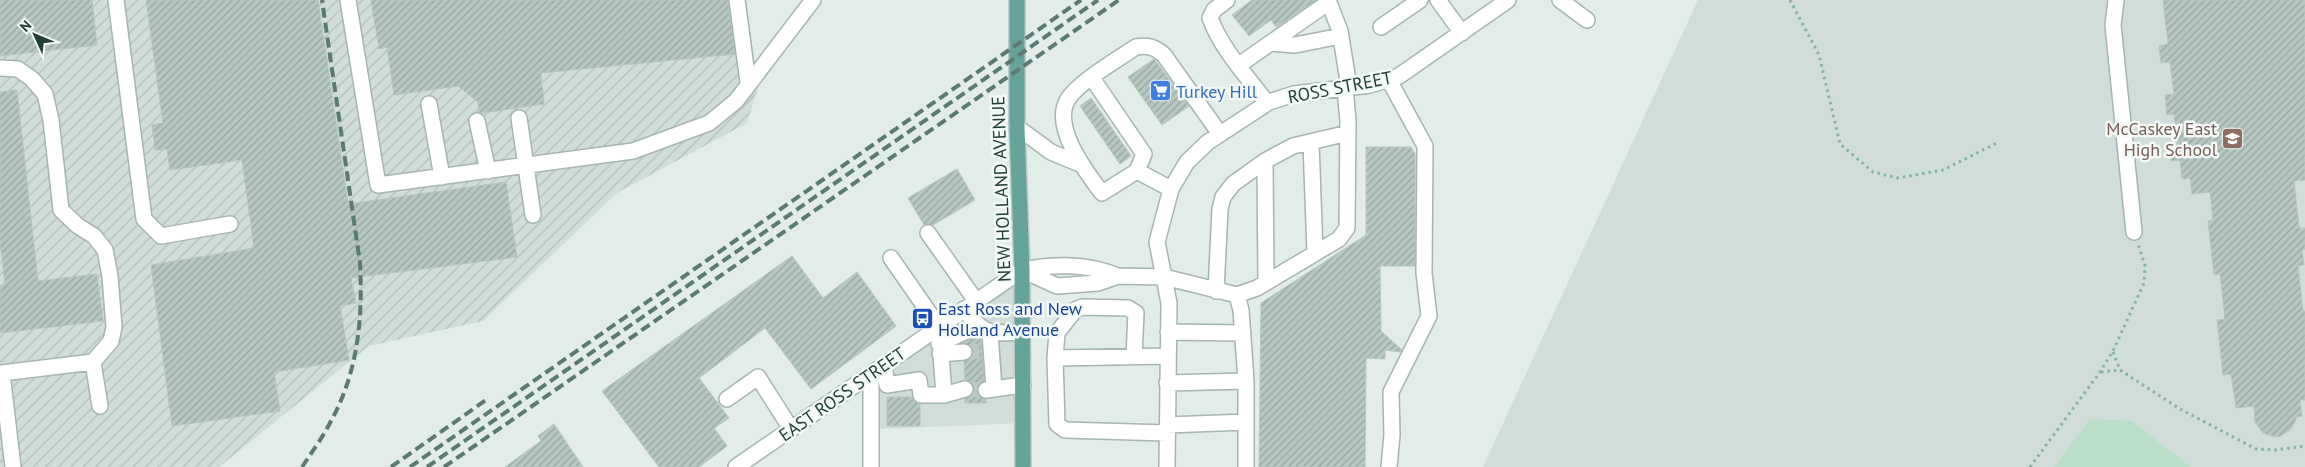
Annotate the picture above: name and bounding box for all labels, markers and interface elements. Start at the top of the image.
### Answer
north arrow [10,10,60,60]
text: N [16,16,35,36]
street label: ROSS STREET [1286,66,1394,108]
supermarket icon: Turkey Hill [1148,79,1172,103]
place label: Turkey Hill [1176,80,1258,103]
street label: NEW HOLLAND AVENUE [986,96,1016,282]
place label: McCaskey East High School [2106,117,2218,161]
school or university icon: McCaskey East High School [2221,126,2245,150]
place label: East Ross and New Holland Avenue [938,297,1083,341]
bus stop icon: East Ross and New Holland Avenue [910,306,934,330]
street label: EAST ROSS STREET [774,342,910,446]

